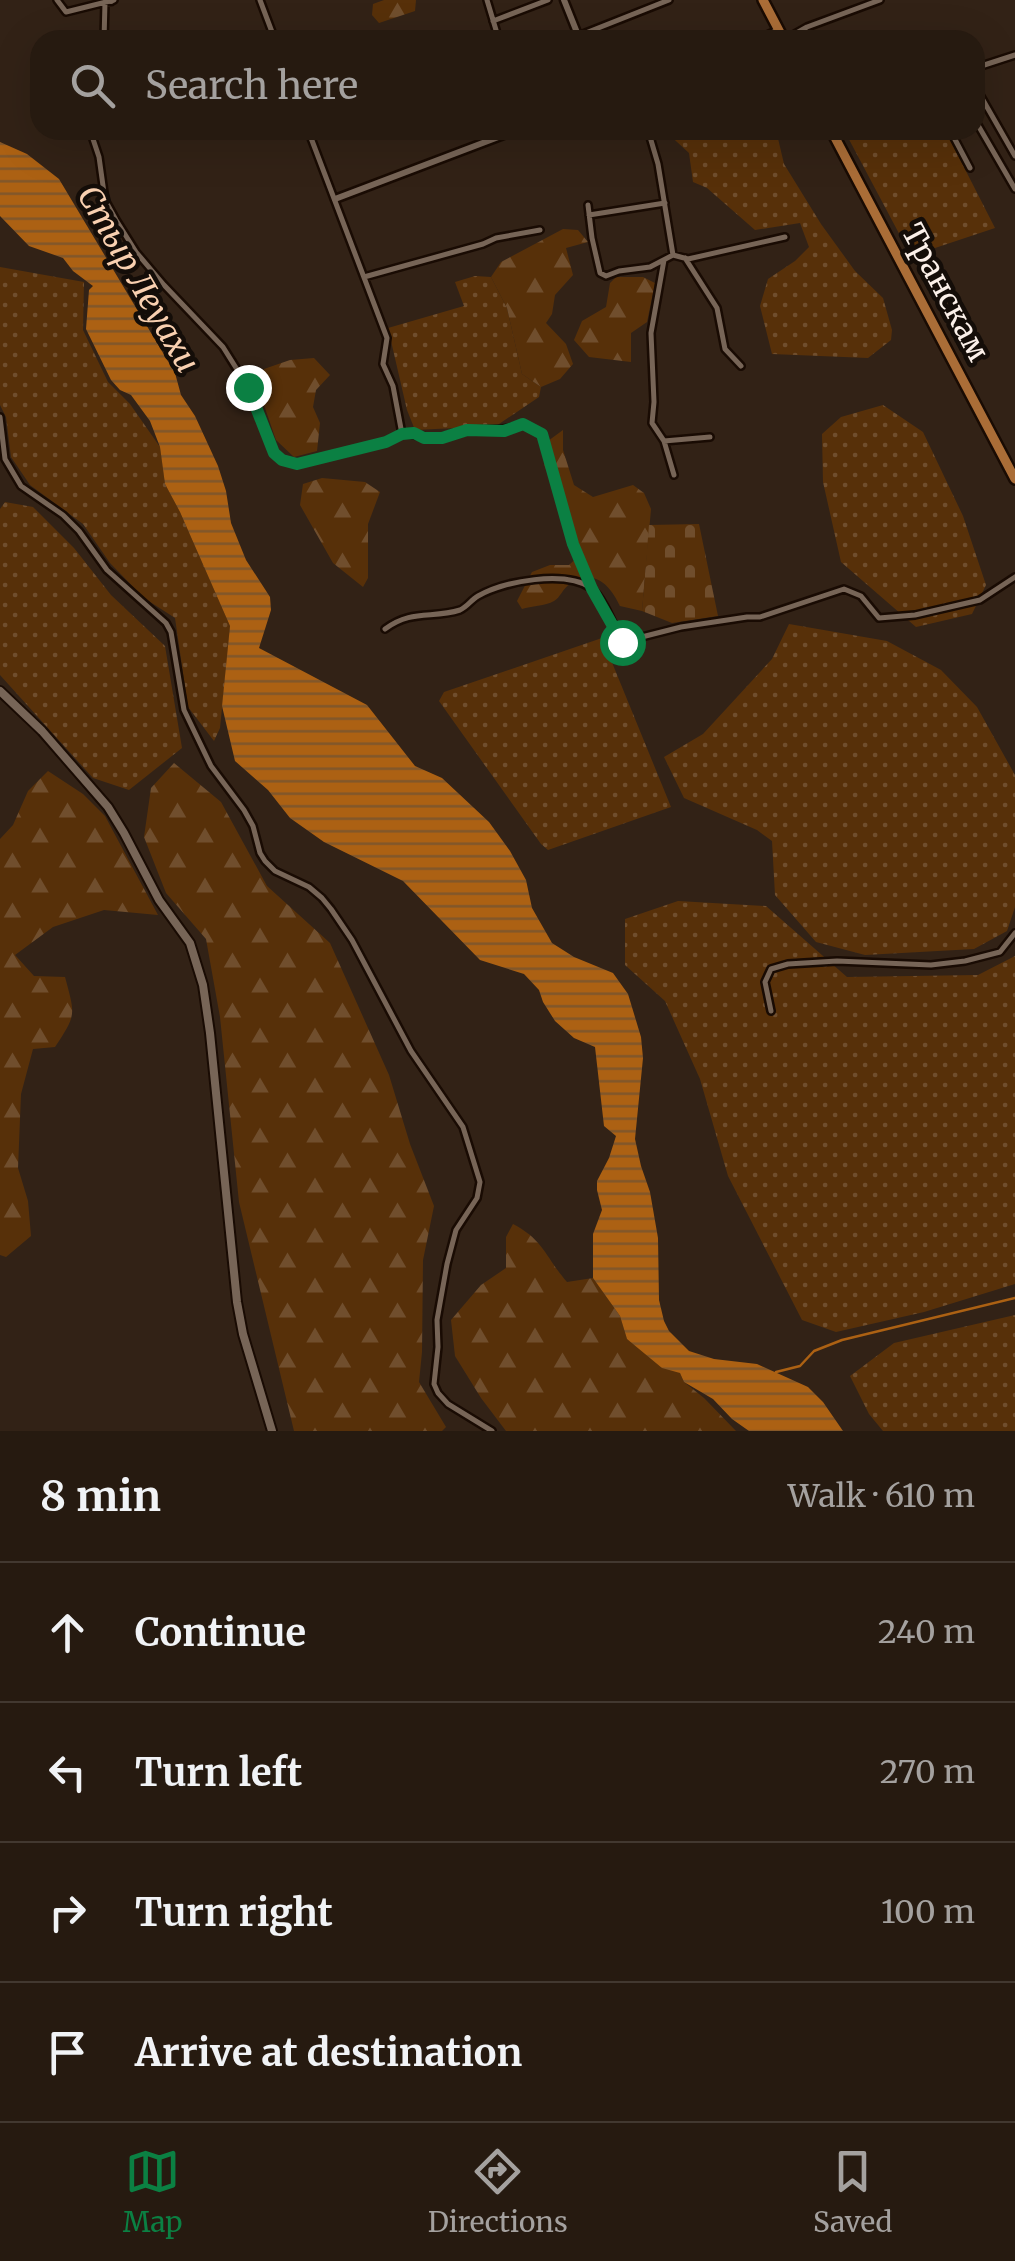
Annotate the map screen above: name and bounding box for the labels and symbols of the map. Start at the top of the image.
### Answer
water label: Стыр Леуахи [68,178,208,380]
street label: Транскам [894,217,998,367]
route end [226,365,272,411]
route start [600,620,646,666]

